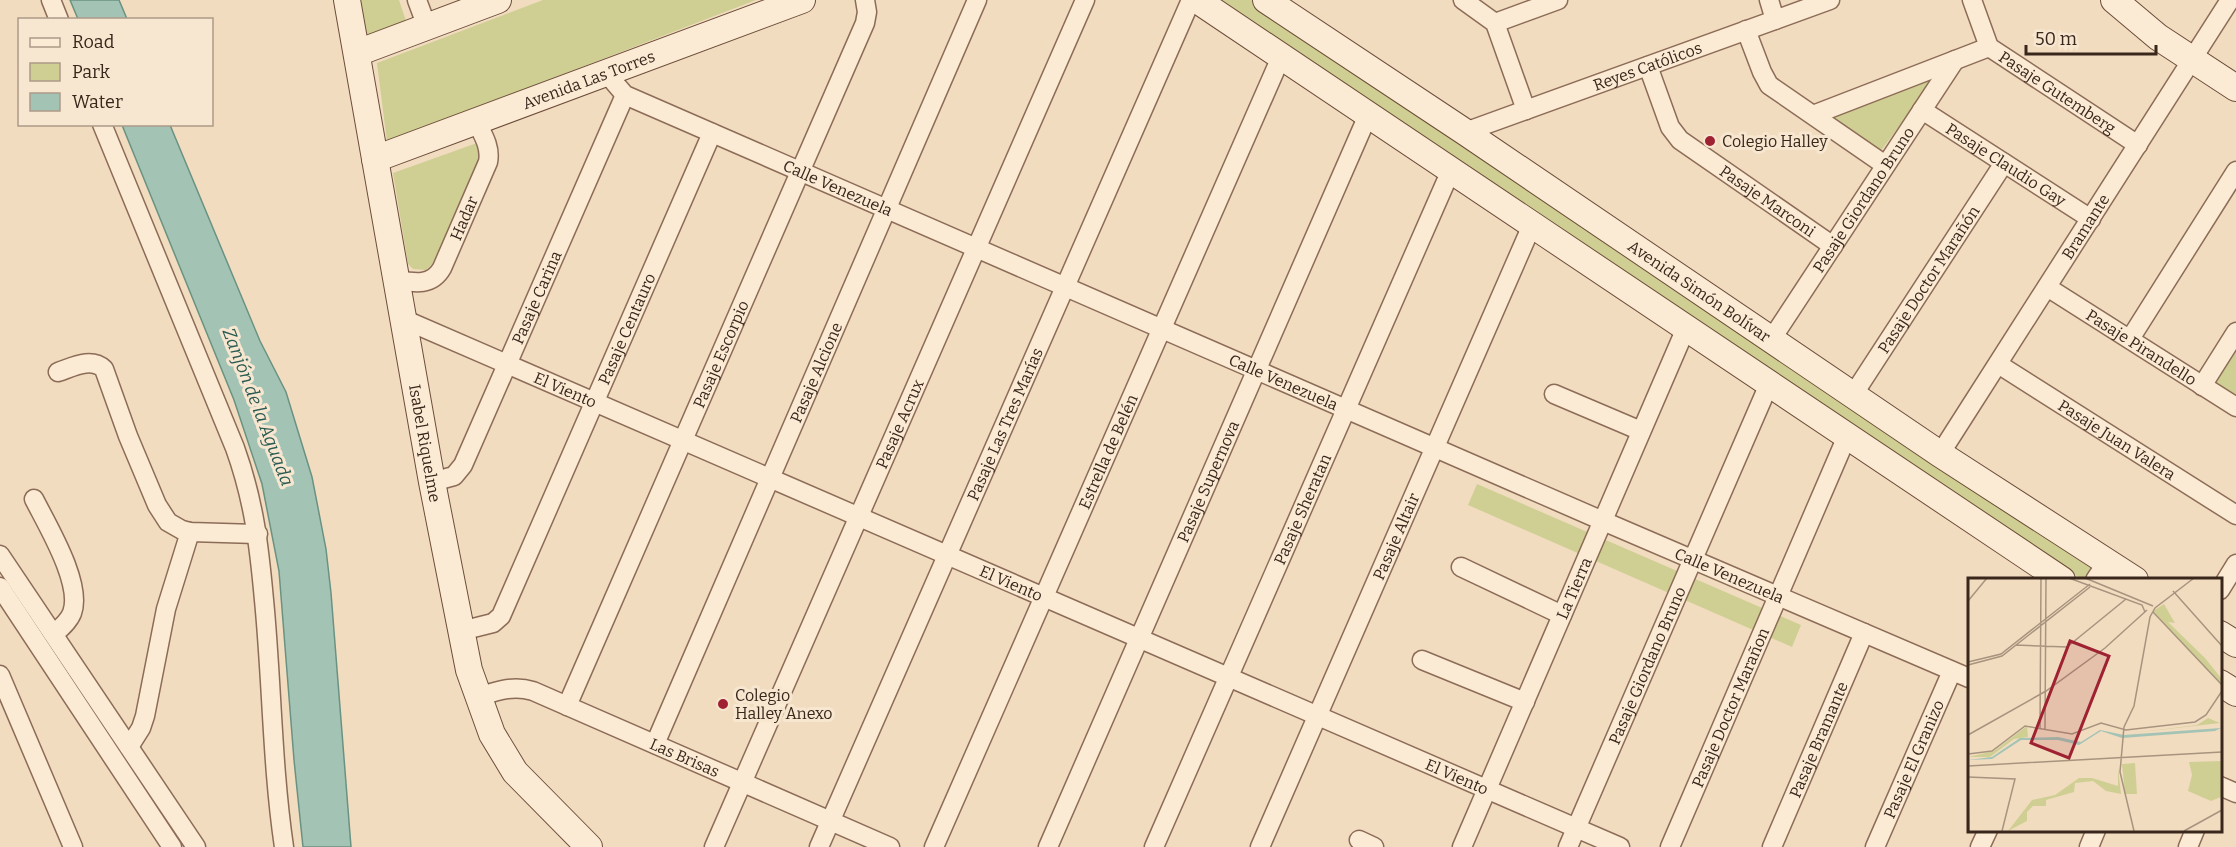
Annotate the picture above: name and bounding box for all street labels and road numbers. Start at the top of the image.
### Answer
street label: Reyes Católicos [1591,38,1704,95]
street label: Avenida Las Torres [520,47,658,113]
street label: Pasaje Gutemberg [1995,47,2119,138]
street label: Pasaje Claudio Gay [1942,119,2070,210]
street label: Pasaje Giordano Bruno [1809,124,1918,276]
street label: Calle Venezuela [780,156,895,220]
street label: Pasaje Marconi [1716,161,1819,241]
street label: Bramante [2058,190,2114,263]
street label: Hadar [446,193,482,243]
street label: Pasaje Doctor Marañón [1874,202,1984,357]
street label: Avenida Simón Bolívar [1624,236,1774,346]
street label: Pasaje Carina [508,248,566,347]
street label: Pasaje Centauro [594,270,660,388]
street label: Pasaje Escorpio [689,298,753,411]
street label: Pasaje Pirandello [2083,305,2200,390]
street label: Pasaje Alcione [786,320,846,426]
street label: Pasaje Las Tres Marías [963,345,1047,503]
street label: Calle Venezuela [1226,350,1341,414]
street label: El Viento [531,368,600,412]
street label: Pasaje Acrux [872,376,928,472]
street label: Isabel Riquelme [405,383,445,504]
street label: Estrella de Belén [1075,391,1142,512]
street label: Pasaje Juan Valera [2055,396,2179,484]
street label: Pasaje Supernova [1173,418,1243,545]
street label: Pasaje Sheratan [1270,451,1335,568]
street label: Pasaje Altair [1369,490,1424,583]
street label: Calle Venezuela [1672,544,1787,608]
street label: La Tierra [1553,554,1596,622]
street label: El Viento [977,561,1045,605]
street label: Pasaje Giordano Bruno [1605,584,1690,747]
street label: Pasaje Doctor Marañon [1688,625,1773,790]
street label: Pasaje Bramante [1785,679,1852,801]
street label: Pasaje El Granizo [1880,697,1948,821]
street label: Las Brisas [647,734,722,781]
street label: El Viento [1423,755,1491,799]

